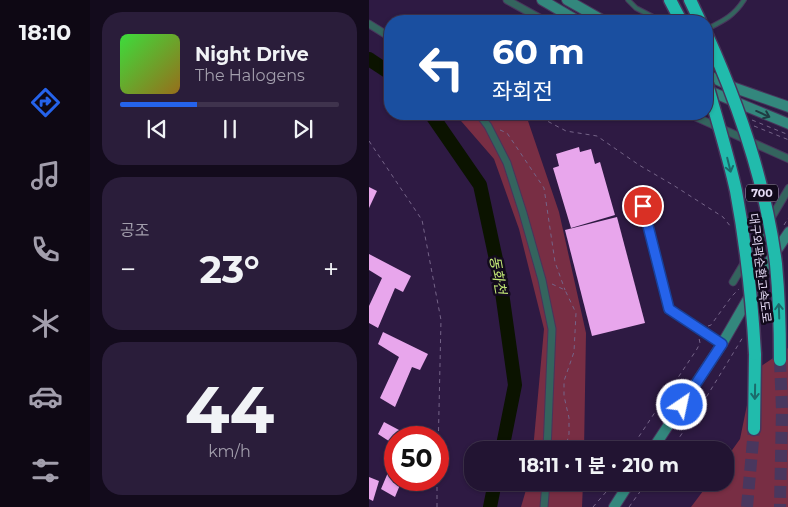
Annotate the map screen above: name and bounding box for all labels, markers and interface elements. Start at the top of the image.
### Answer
text: 18:10 [19,19,71,46]
text: 60 m [492,30,585,73]
icon: left [409,35,474,100]
text: Night Drive [195,43,309,66]
text: The Halogens [195,66,305,85]
text: 좌회전 [492,78,553,105]
icon: directions [28,85,63,120]
one-way arrow [755,109,770,119]
icon: previous [143,115,171,143]
icon: pause [216,115,244,143]
icon: next [289,115,317,143]
one-way arrow [725,156,734,172]
icon: music [28,158,63,193]
road number: 700 [746,184,778,202]
pin [622,185,664,227]
icon: arrive [629,192,657,220]
street label: 대구외곽순환고속도로 [746,212,775,324]
text: 공조 [120,221,149,240]
icon: phone [28,232,63,267]
text: 23° [199,246,260,293]
text: − [120,252,136,286]
text: + [323,252,339,286]
water label: 동화천 [486,254,510,297]
one-way arrow [774,303,784,320]
icon: climate [28,306,63,341]
text: 44 [185,370,274,449]
position arrow [655,378,707,430]
icon: car [28,379,63,414]
one-way arrow [750,383,760,399]
speed limit sign: 50 [384,426,449,491]
text: km/h [208,442,251,461]
icon: filters [28,453,63,488]
text: 18:11 · 1 분 · 210 m [519,454,679,477]

